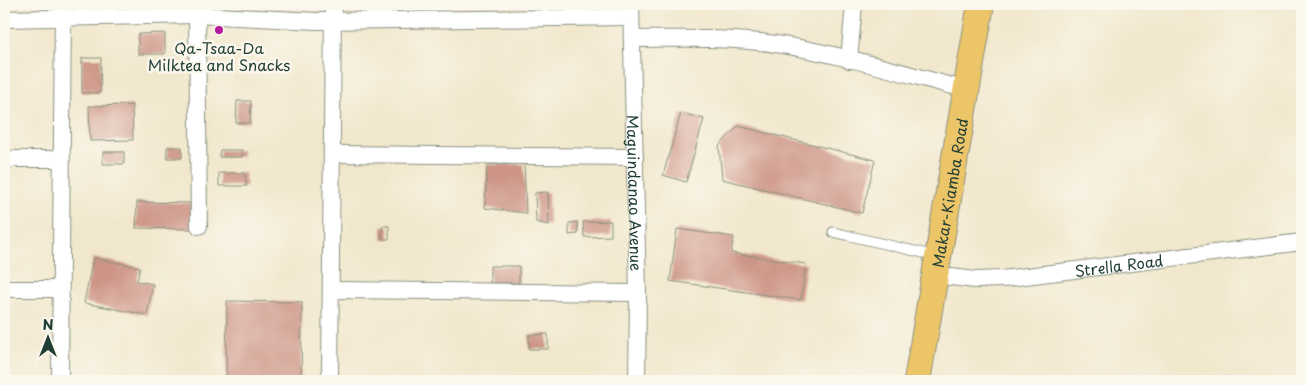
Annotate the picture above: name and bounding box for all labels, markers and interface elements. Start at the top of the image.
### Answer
marker: Qa-Tsaa-Da Milktea and Snacks [213,24,225,36]
place label: Qa-Tsaa-Da Milktea and Snacks [148,36,290,76]
street label: Maguindanao Avenue [622,115,649,271]
street label: Makar-Kiamba Road [925,116,973,269]
street label: Strella Road [1073,248,1164,281]
north arrow [22,312,72,362]
text: N [42,314,54,335]

